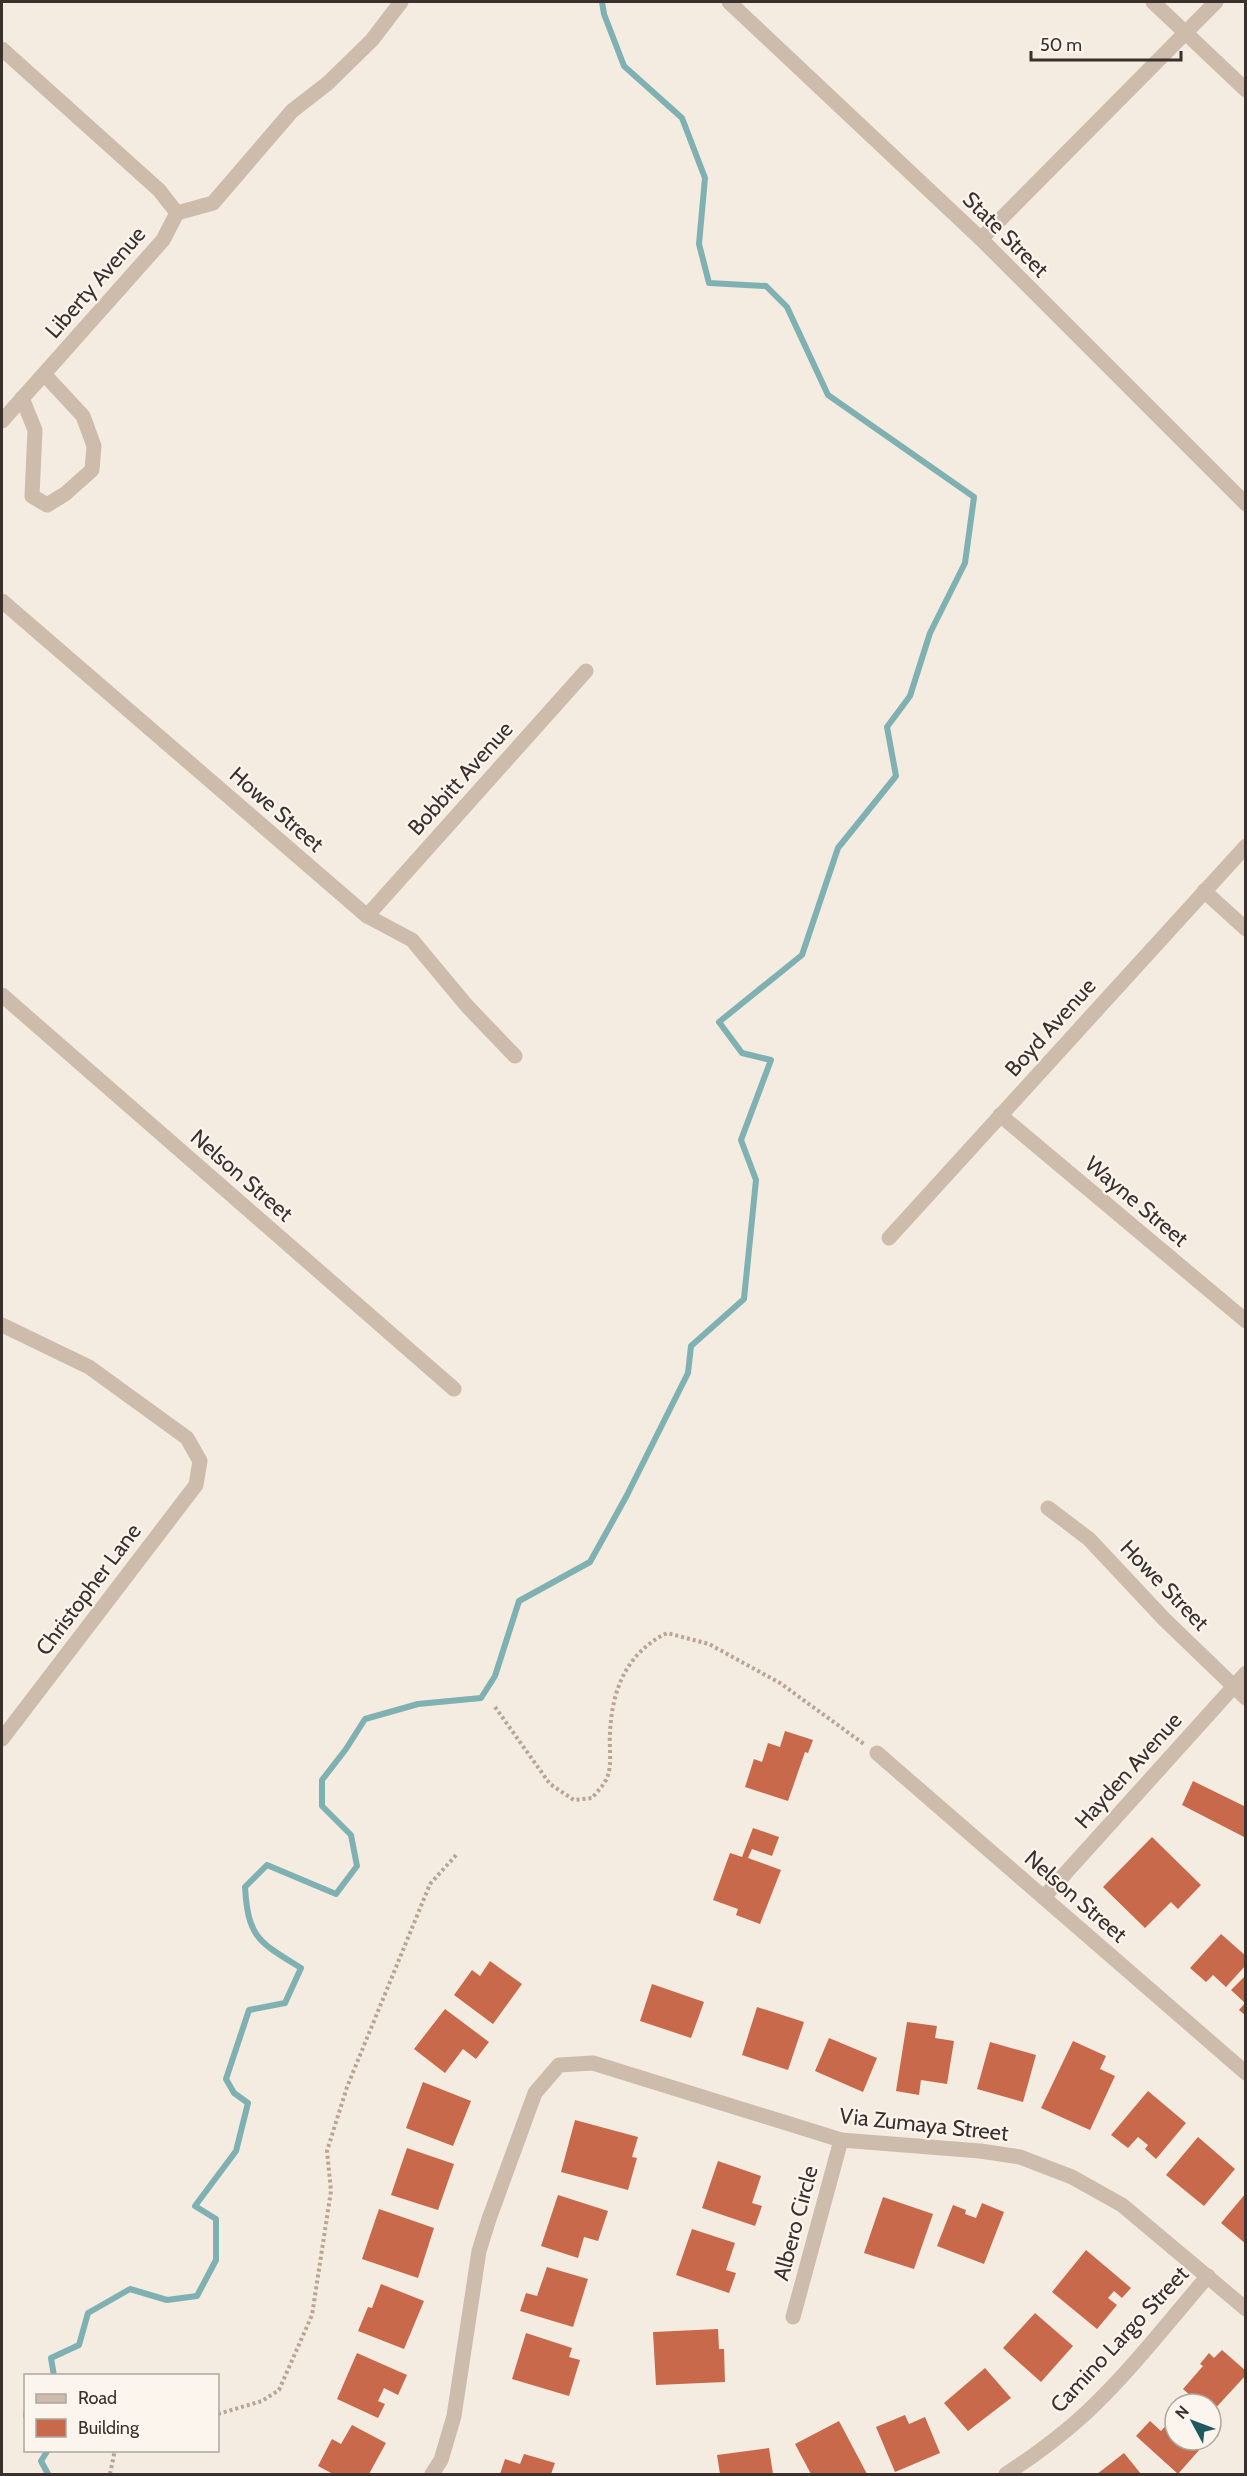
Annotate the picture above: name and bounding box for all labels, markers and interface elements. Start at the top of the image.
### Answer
scale bar [1031,24,1181,62]
text: 50 m [1040,34,1082,56]
street label: State Street [957,186,1055,283]
street label: Liberty Avenue [39,221,151,344]
street label: Bobbitt Avenue [402,716,519,841]
street label: Howe Street [224,761,330,858]
street label: Boyd Avenue [999,973,1101,1082]
street label: Nelson Street [185,1124,299,1227]
street label: Wayne Street [1080,1150,1194,1253]
street label: Christopher Lane [30,1518,147,1661]
street label: Howe Street [1115,1534,1215,1637]
street label: Hayden Avenue [1069,1707,1188,1834]
street label: Nelson Street [1019,1845,1133,1948]
street label: Via Zumaya Street [838,2102,1010,2147]
street label: Albero Circle [767,2163,824,2283]
street label: Camino Largo Street [1045,2260,1195,2418]
legend [24,2374,219,2452]
text: Road [78,2387,117,2409]
north arrow [1163,2392,1223,2452]
text: N [1171,2402,1193,2423]
text: Building [78,2417,140,2439]

